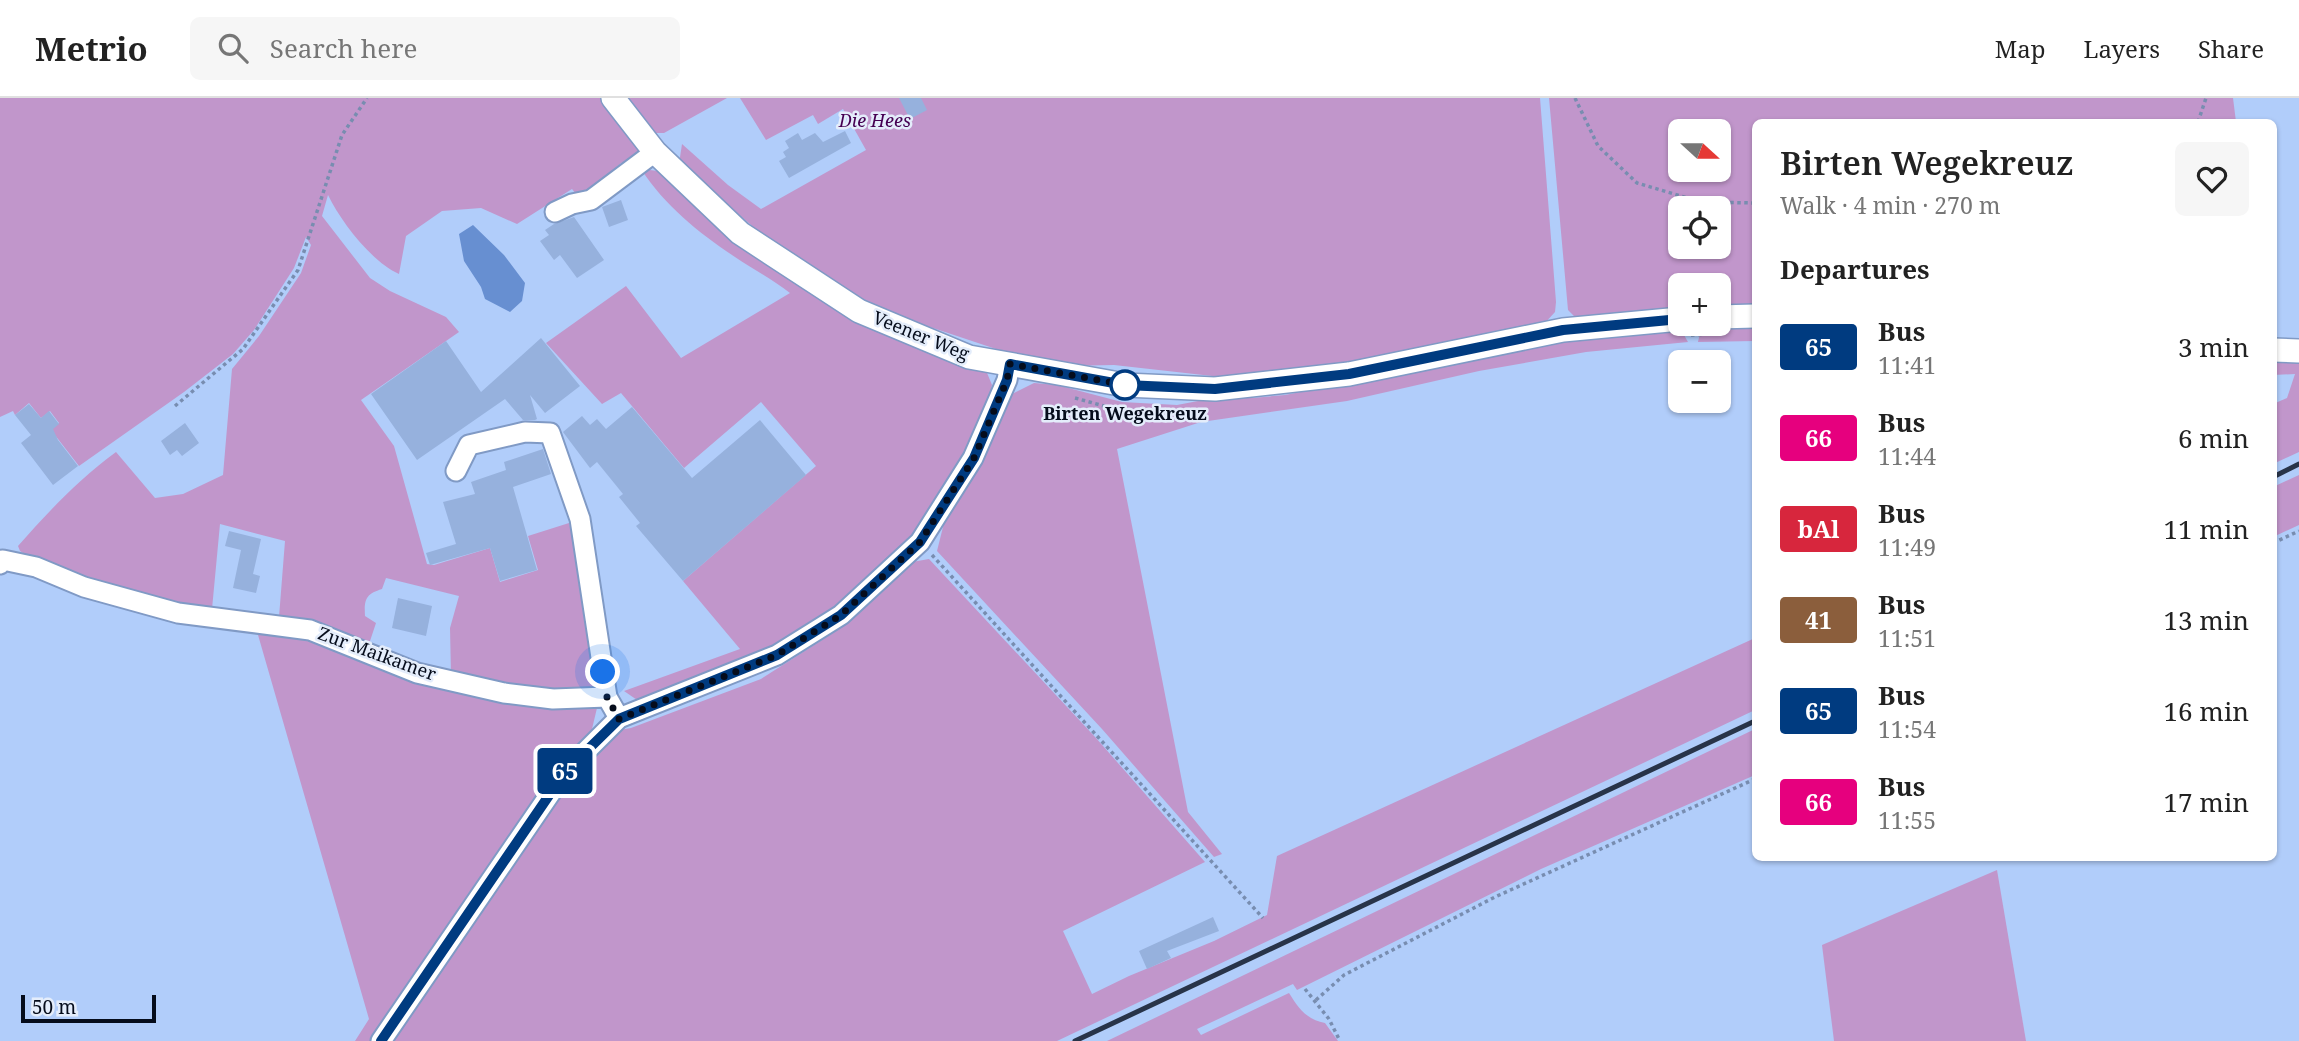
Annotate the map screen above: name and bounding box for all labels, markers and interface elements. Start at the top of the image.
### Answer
search box [190,17,680,80]
text: Metrio [35,26,148,71]
icon: search [214,29,252,67]
text: Search here [270,30,417,66]
text: Map [1995,32,2046,65]
text: Layers [2084,32,2160,65]
text: Share [2198,32,2264,65]
park label: Die Hees [838,108,911,132]
north arrow [1668,119,1731,182]
map controls [1668,119,1731,413]
text: Birten Wegekreuz [1780,140,2073,185]
button: heart [2175,142,2249,216]
text: Walk · 4 min · 270 m [1780,189,2000,221]
button: locate [1668,196,1731,259]
text: Departures [1780,251,1930,287]
button: + [1668,273,1731,336]
street label: Veener Weg [870,305,973,365]
text: Bus [1878,313,1925,349]
text: 3 min [2178,329,2249,365]
text: 65 [1805,330,1832,363]
text: 11:41 [1878,349,1936,381]
button: − [1668,350,1731,413]
marker: Birten Wegekreuz [1110,370,1140,400]
place label: Birten Wegekreuz [1043,401,1207,425]
text: Bus [1878,404,1925,440]
text: 6 min [2178,420,2249,456]
text: 66 [1805,421,1832,454]
text: 11:44 [1878,440,1936,472]
text: Bus [1878,495,1925,531]
text: 11 min [2164,511,2249,547]
text: bAl [1797,512,1840,545]
text: 11:49 [1878,531,1936,563]
text: Bus [1878,586,1925,622]
text: 13 min [2164,602,2249,638]
text: 41 [1805,603,1832,636]
street label: Zur Maikamer [315,621,440,686]
text: 11:51 [1878,622,1936,654]
your location [585,654,620,689]
text: Bus [1878,677,1925,713]
text: 16 min [2164,693,2249,729]
text: 65 [1805,694,1832,727]
text: 11:54 [1878,713,1936,745]
line badge: 65 [534,748,596,794]
text: 65 [551,754,579,787]
text: Bus [1878,768,1925,804]
text: 17 min [2164,784,2249,820]
text: 66 [1805,785,1832,818]
text: 11:55 [1878,804,1936,836]
scale bar [21,992,156,1024]
text: 50 m [32,994,76,1020]

